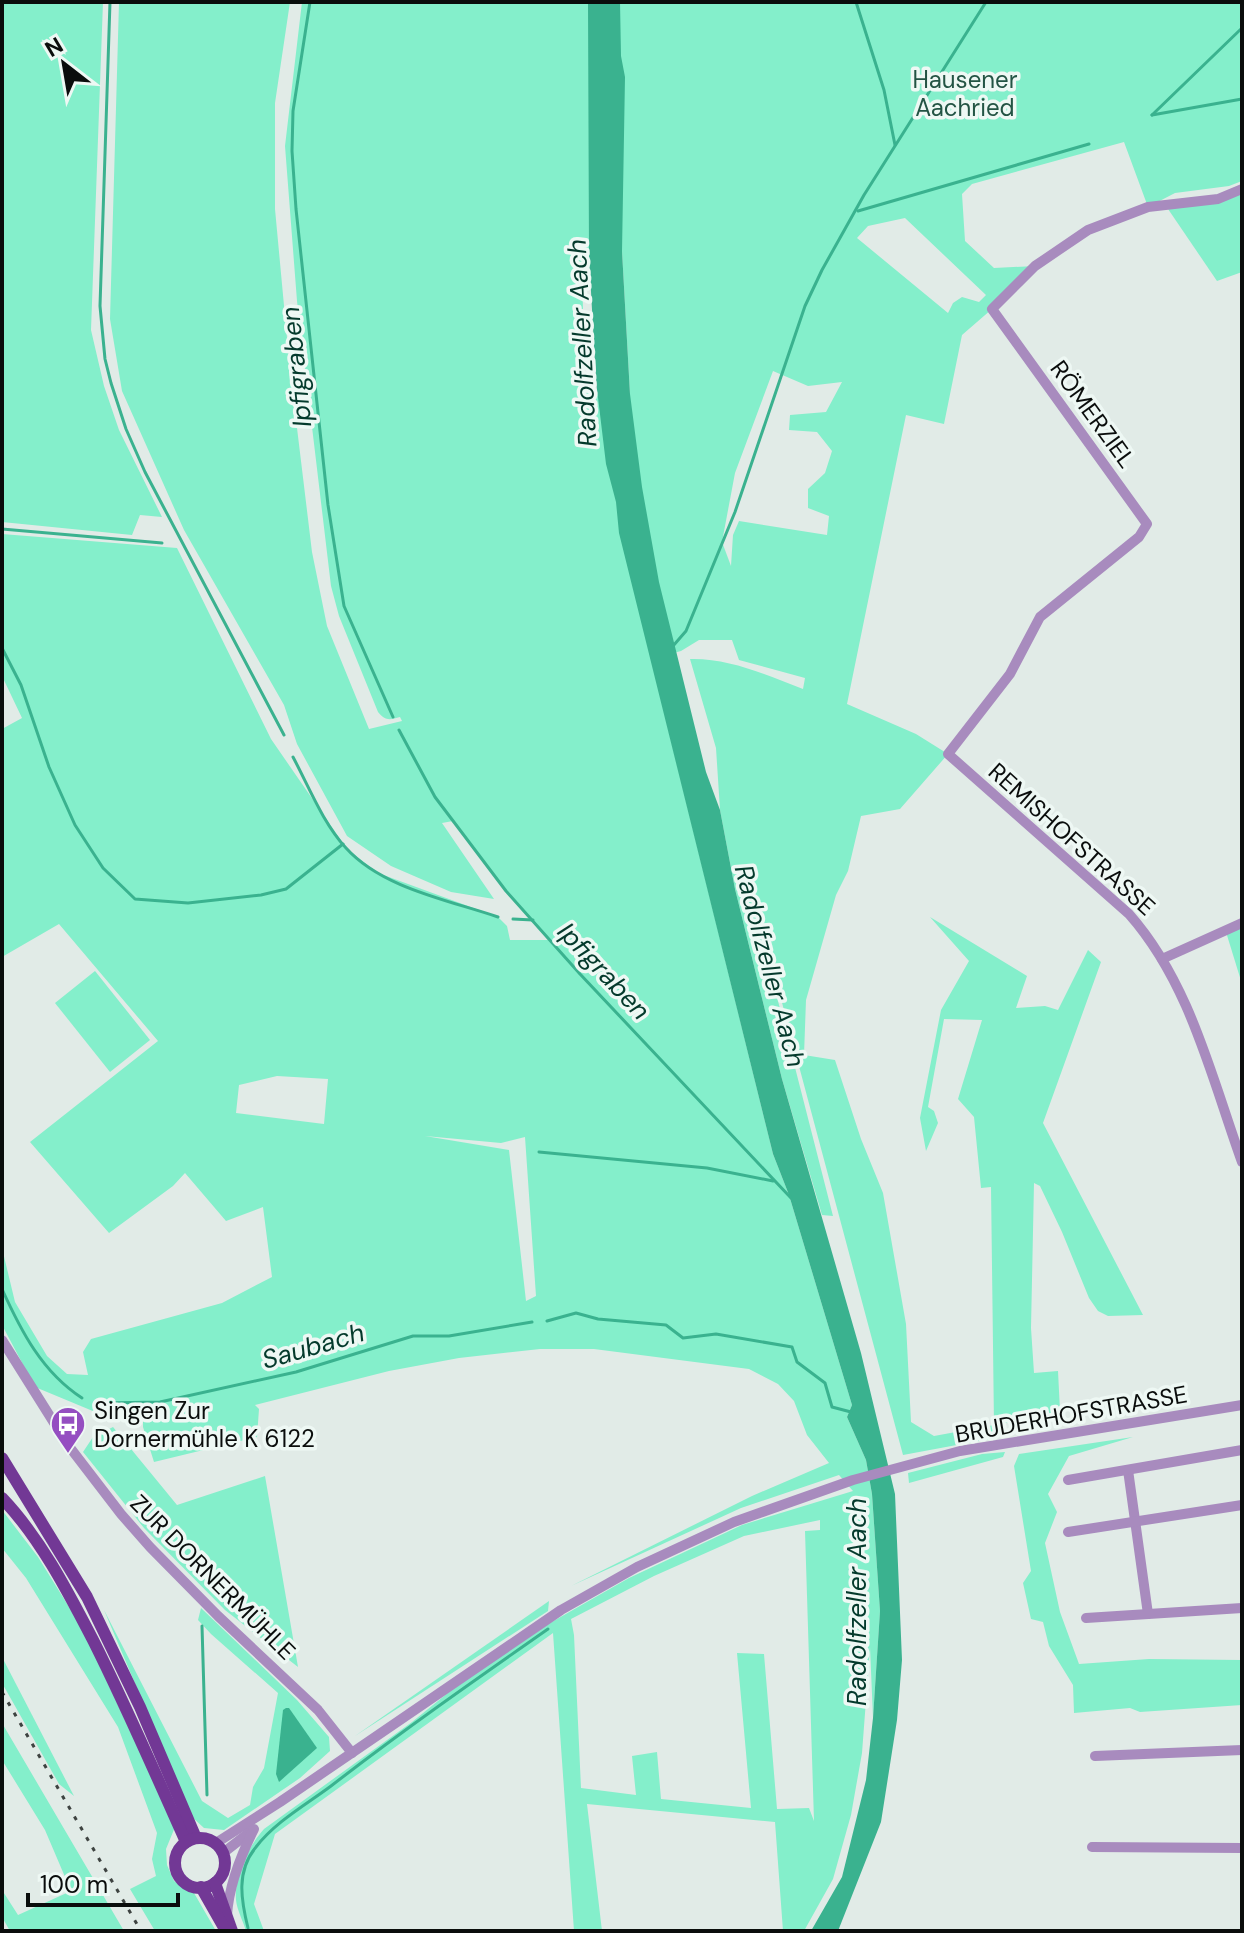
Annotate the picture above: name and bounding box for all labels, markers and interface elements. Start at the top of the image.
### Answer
north arrow [24,24,104,104]
text: N [40,31,68,64]
park label: Hausener Aachried [912,64,1018,123]
water label: Radolfzeller Aach [560,238,604,448]
water label: Ipfigraben [273,305,319,429]
street label: RÖMERZIEL [1044,354,1142,474]
street label: REMISHOFSTRASSE [982,756,1162,922]
water label: Radolfzeller Aach [727,861,813,1071]
water label: Ipfigraben [550,915,658,1027]
water label: Saubach [258,1315,368,1377]
street label: BRUDERHOFSTRASSE [953,1378,1189,1450]
place label: Singen Zur Dornermühle K 6122 [94,1395,315,1454]
bus stop icon: Singen Zur Dornermühle K 6122 [49,1405,87,1455]
street label: ZUR DORNERMÜHLE [124,1488,302,1666]
water label: Radolfzeller Aach [840,1498,874,1706]
scale bar [28,1857,178,1907]
text: 100 m [40,1869,108,1900]

